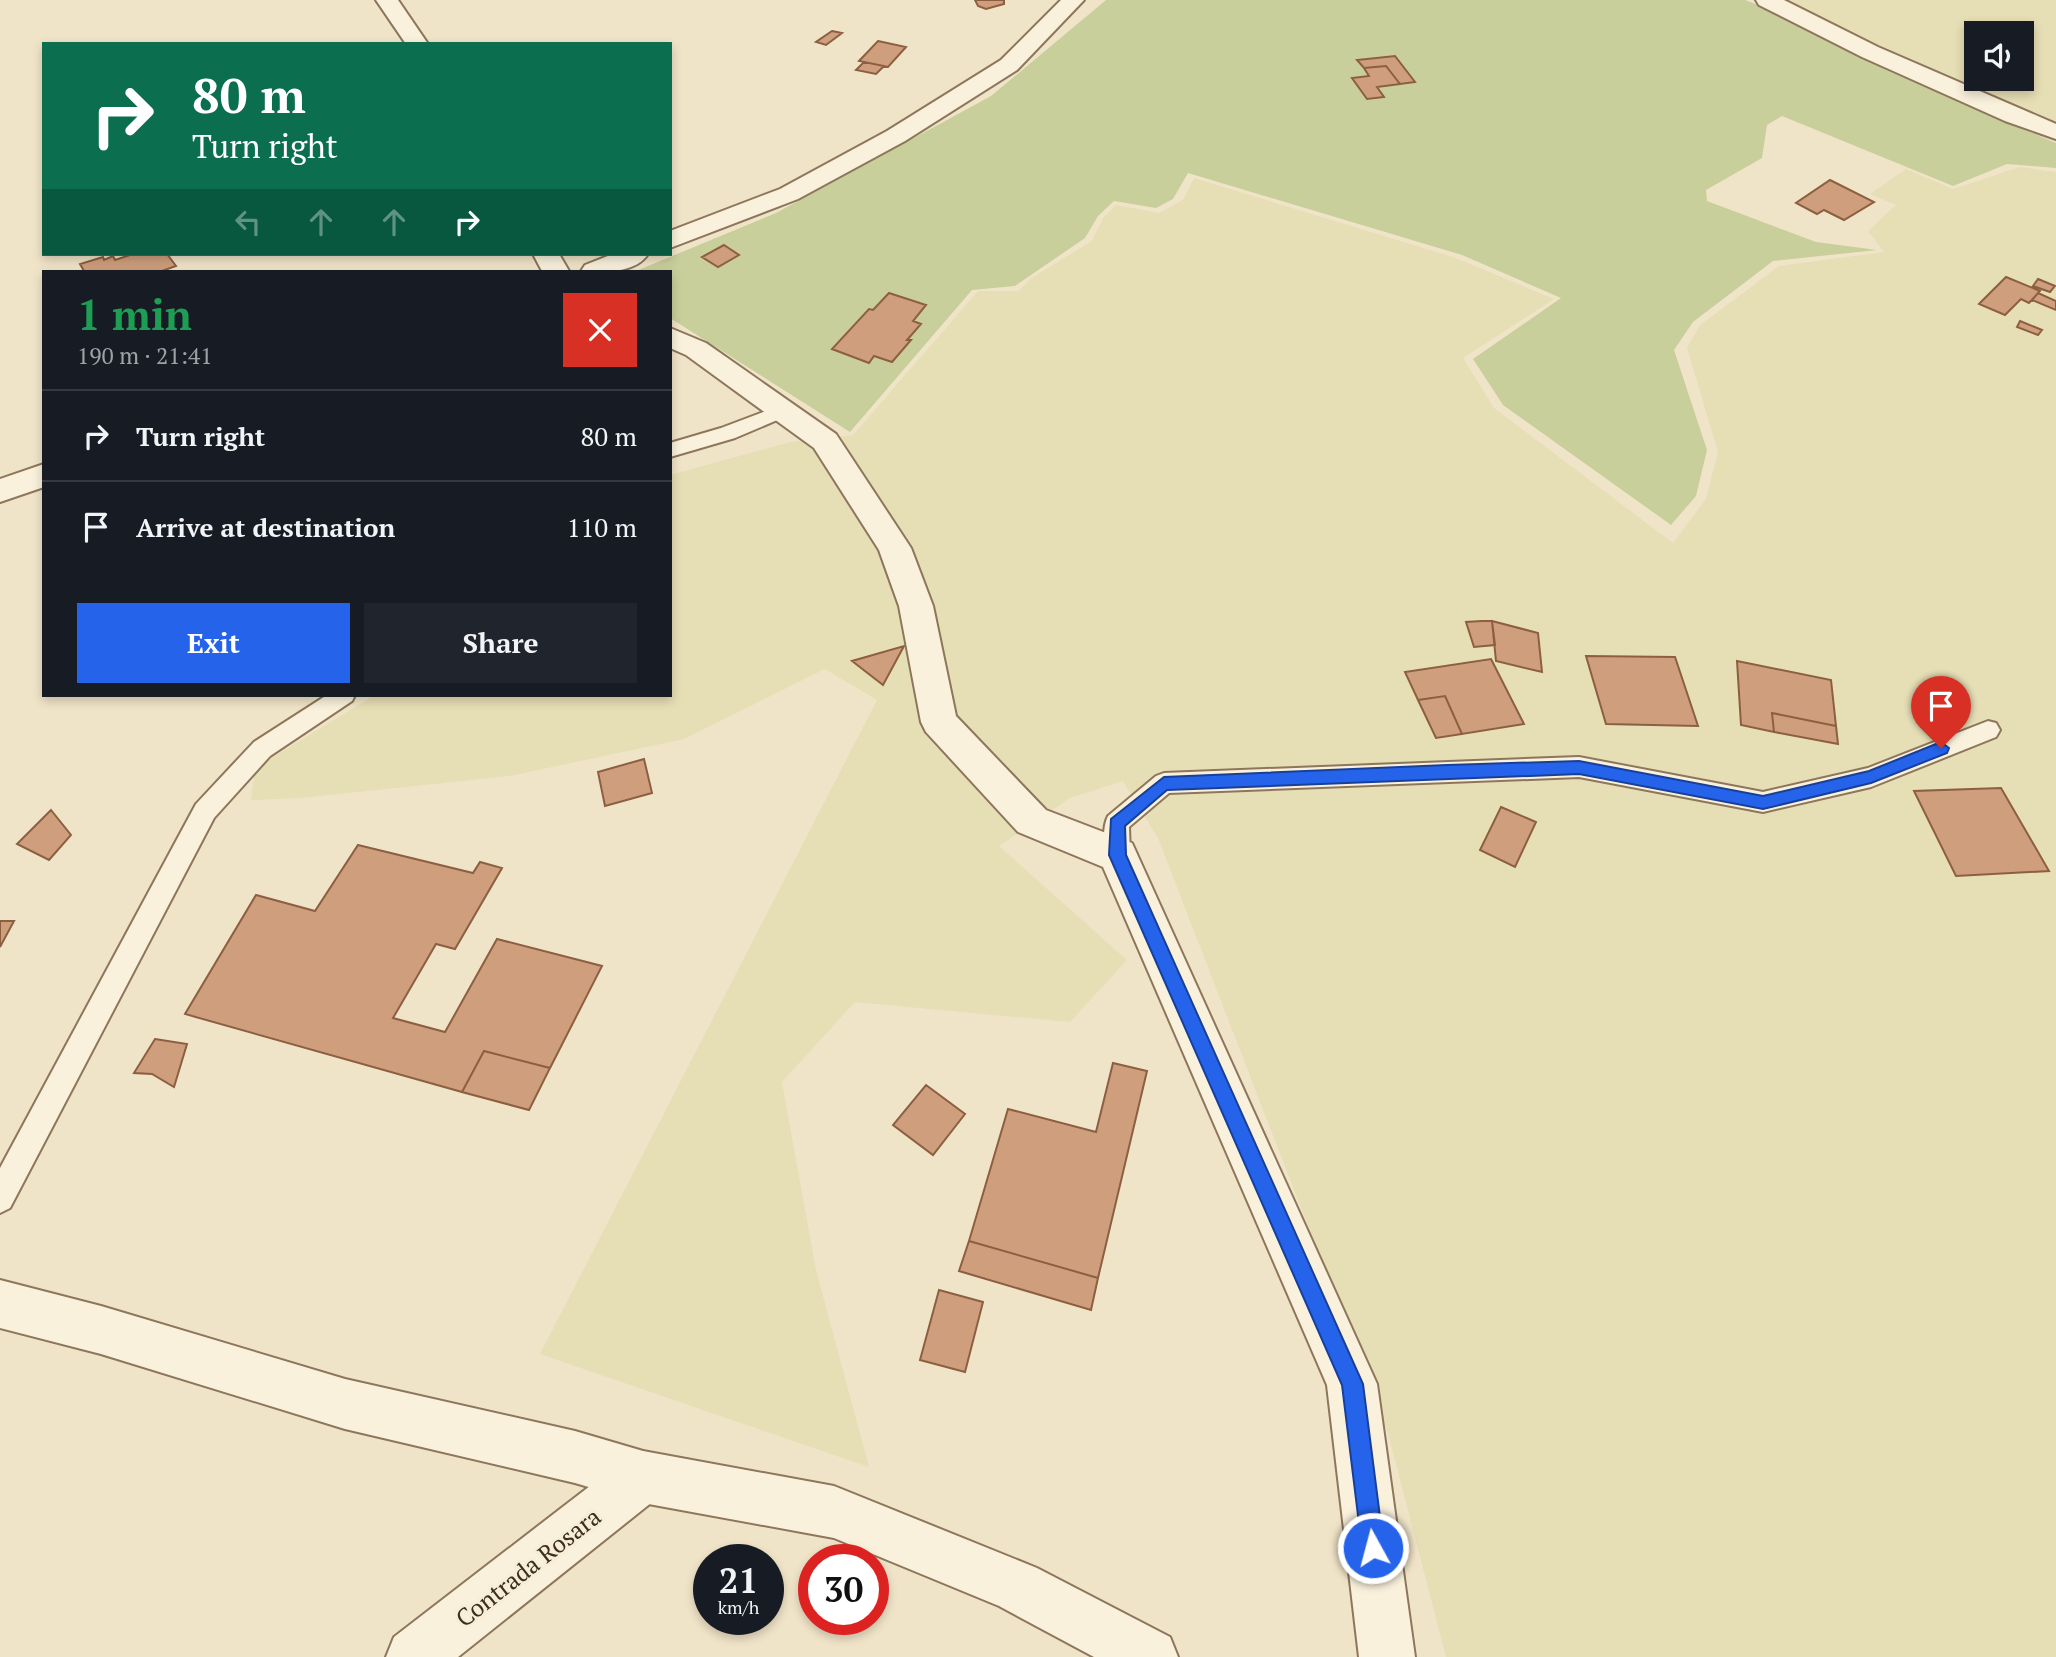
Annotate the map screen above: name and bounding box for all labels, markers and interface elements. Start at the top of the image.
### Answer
map controls [1964,21,2034,91]
button: sound [1964,21,2034,91]
text: 80 m [192,62,306,127]
icon: right [77,70,168,161]
text: Turn right [192,125,338,167]
icon: left [229,203,267,241]
icon: ahead [302,203,340,241]
icon: ahead [375,203,413,241]
icon: right [448,203,486,241]
text: 1 min [77,286,192,342]
button: close [563,293,637,367]
text: 190 m · 21:41 [77,340,212,371]
icon: right [77,417,115,455]
text: Turn right [136,419,265,453]
text: 80 m [581,419,637,453]
icon: arrive [77,508,115,546]
text: Arrive at destination [136,510,395,544]
text: 110 m [567,510,637,544]
button: Exit [77,603,350,683]
button: Share [364,603,637,683]
pin [1911,676,1971,748]
icon: arrive [1922,687,1960,725]
street label: Contrada Rosara [449,1500,607,1634]
position arrow [1336,1511,1410,1585]
speed limit sign: 30 [798,1544,889,1635]
text: 21 [719,1557,758,1603]
text: km/h [718,1595,759,1619]

